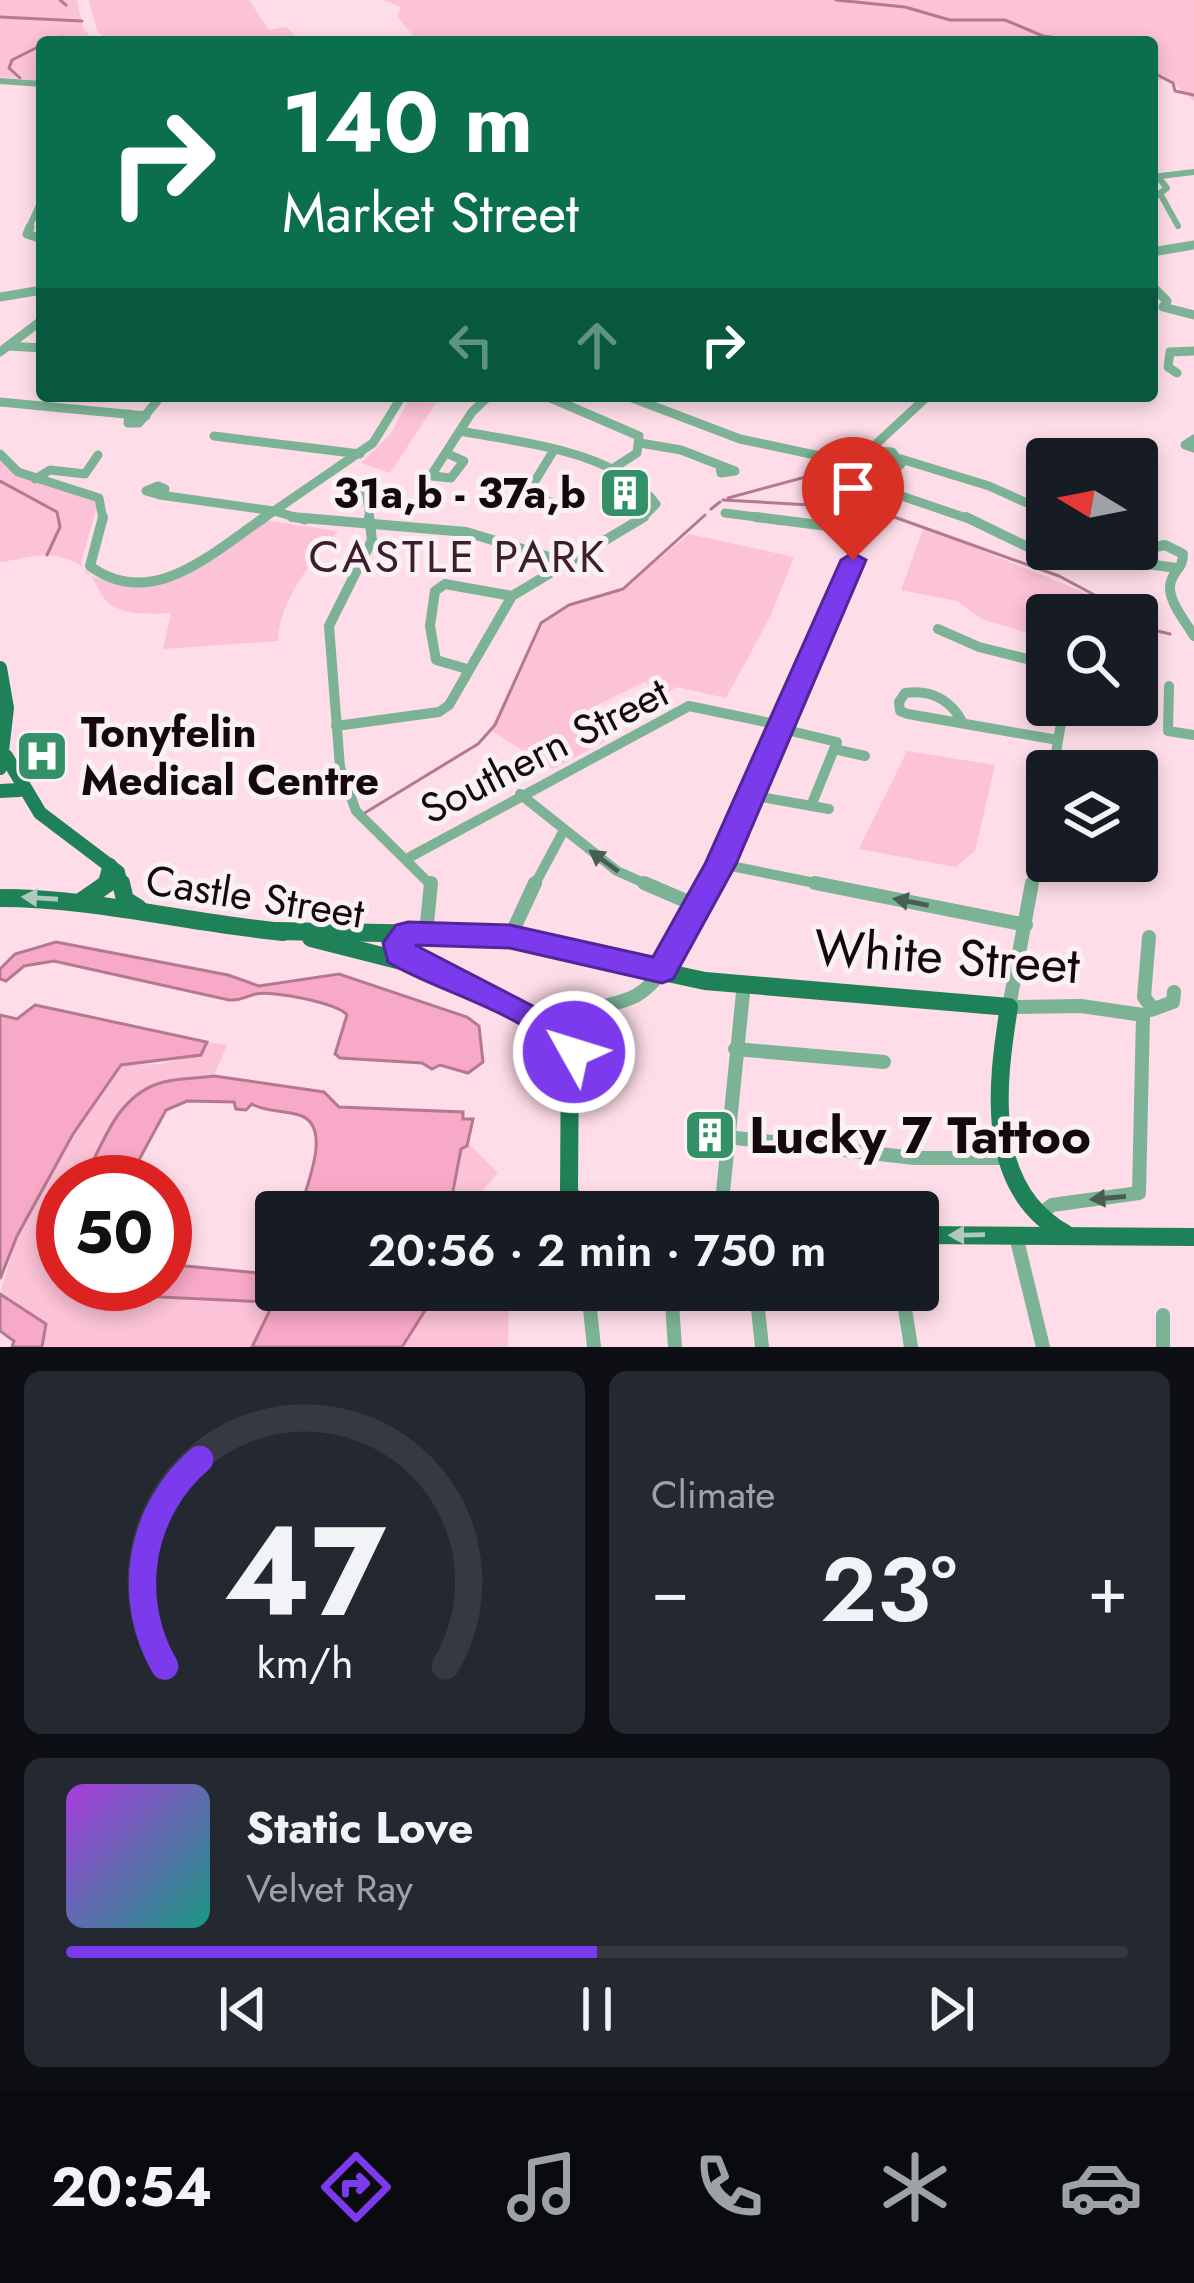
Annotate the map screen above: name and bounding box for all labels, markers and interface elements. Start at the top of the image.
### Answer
text: 140 m [282,62,533,184]
icon: right [84,84,240,240]
text: Market Street [282,174,579,252]
icon: left [438,312,504,378]
icon: ahead [564,312,630,378]
icon: right [690,312,756,378]
pin [802,437,904,560]
north arrow [1026,438,1158,570]
map controls [1026,438,1158,882]
icon: arrive [820,455,886,521]
place label: 31a,b - 37a,b [333,463,586,524]
building icon: 31a,b - 37a,b [597,465,653,521]
district label: CASTLE PARK [309,524,607,589]
button: search [1026,594,1158,726]
street label: Southern Street [410,662,679,839]
place label: Tonyfelin Medical Centre [81,702,379,811]
hospital icon: Tonyfelin Medical Centre [14,728,70,784]
button: layers [1026,750,1158,882]
street label: Castle Street [141,849,368,944]
one-way arrow [588,850,620,873]
one-way arrow [21,889,58,908]
one-way arrow [892,892,930,911]
street label: White Street [812,910,1082,1002]
position arrow [511,989,637,1115]
place label: Lucky 7 Tattoo [749,1098,1091,1172]
building icon: Lucky 7 Tattoo [682,1107,738,1163]
speed limit sign: 50 [36,1155,192,1311]
one-way arrow [1089,1189,1126,1208]
text: 20:56 · 2 min · 750 m [368,1218,826,1283]
one-way arrow [947,1225,985,1244]
text: Climate [651,1466,775,1523]
text: 47 [223,1481,386,1662]
text: 23° [820,1525,957,1655]
text: − [651,1542,690,1638]
text: + [1087,1542,1128,1638]
text: km/h [256,1631,353,1693]
text: Static Love [246,1795,474,1860]
text: Velvet Ray [246,1860,413,1917]
icon: previous [210,1976,276,2042]
icon: pause [564,1976,630,2042]
icon: next [918,1976,984,2042]
icon: directions [314,2145,398,2229]
icon: music [500,2145,584,2229]
icon: phone [687,2145,771,2229]
icon: climate [873,2145,957,2229]
icon: car [1059,2145,1143,2229]
text: 20:54 [51,2148,212,2226]

